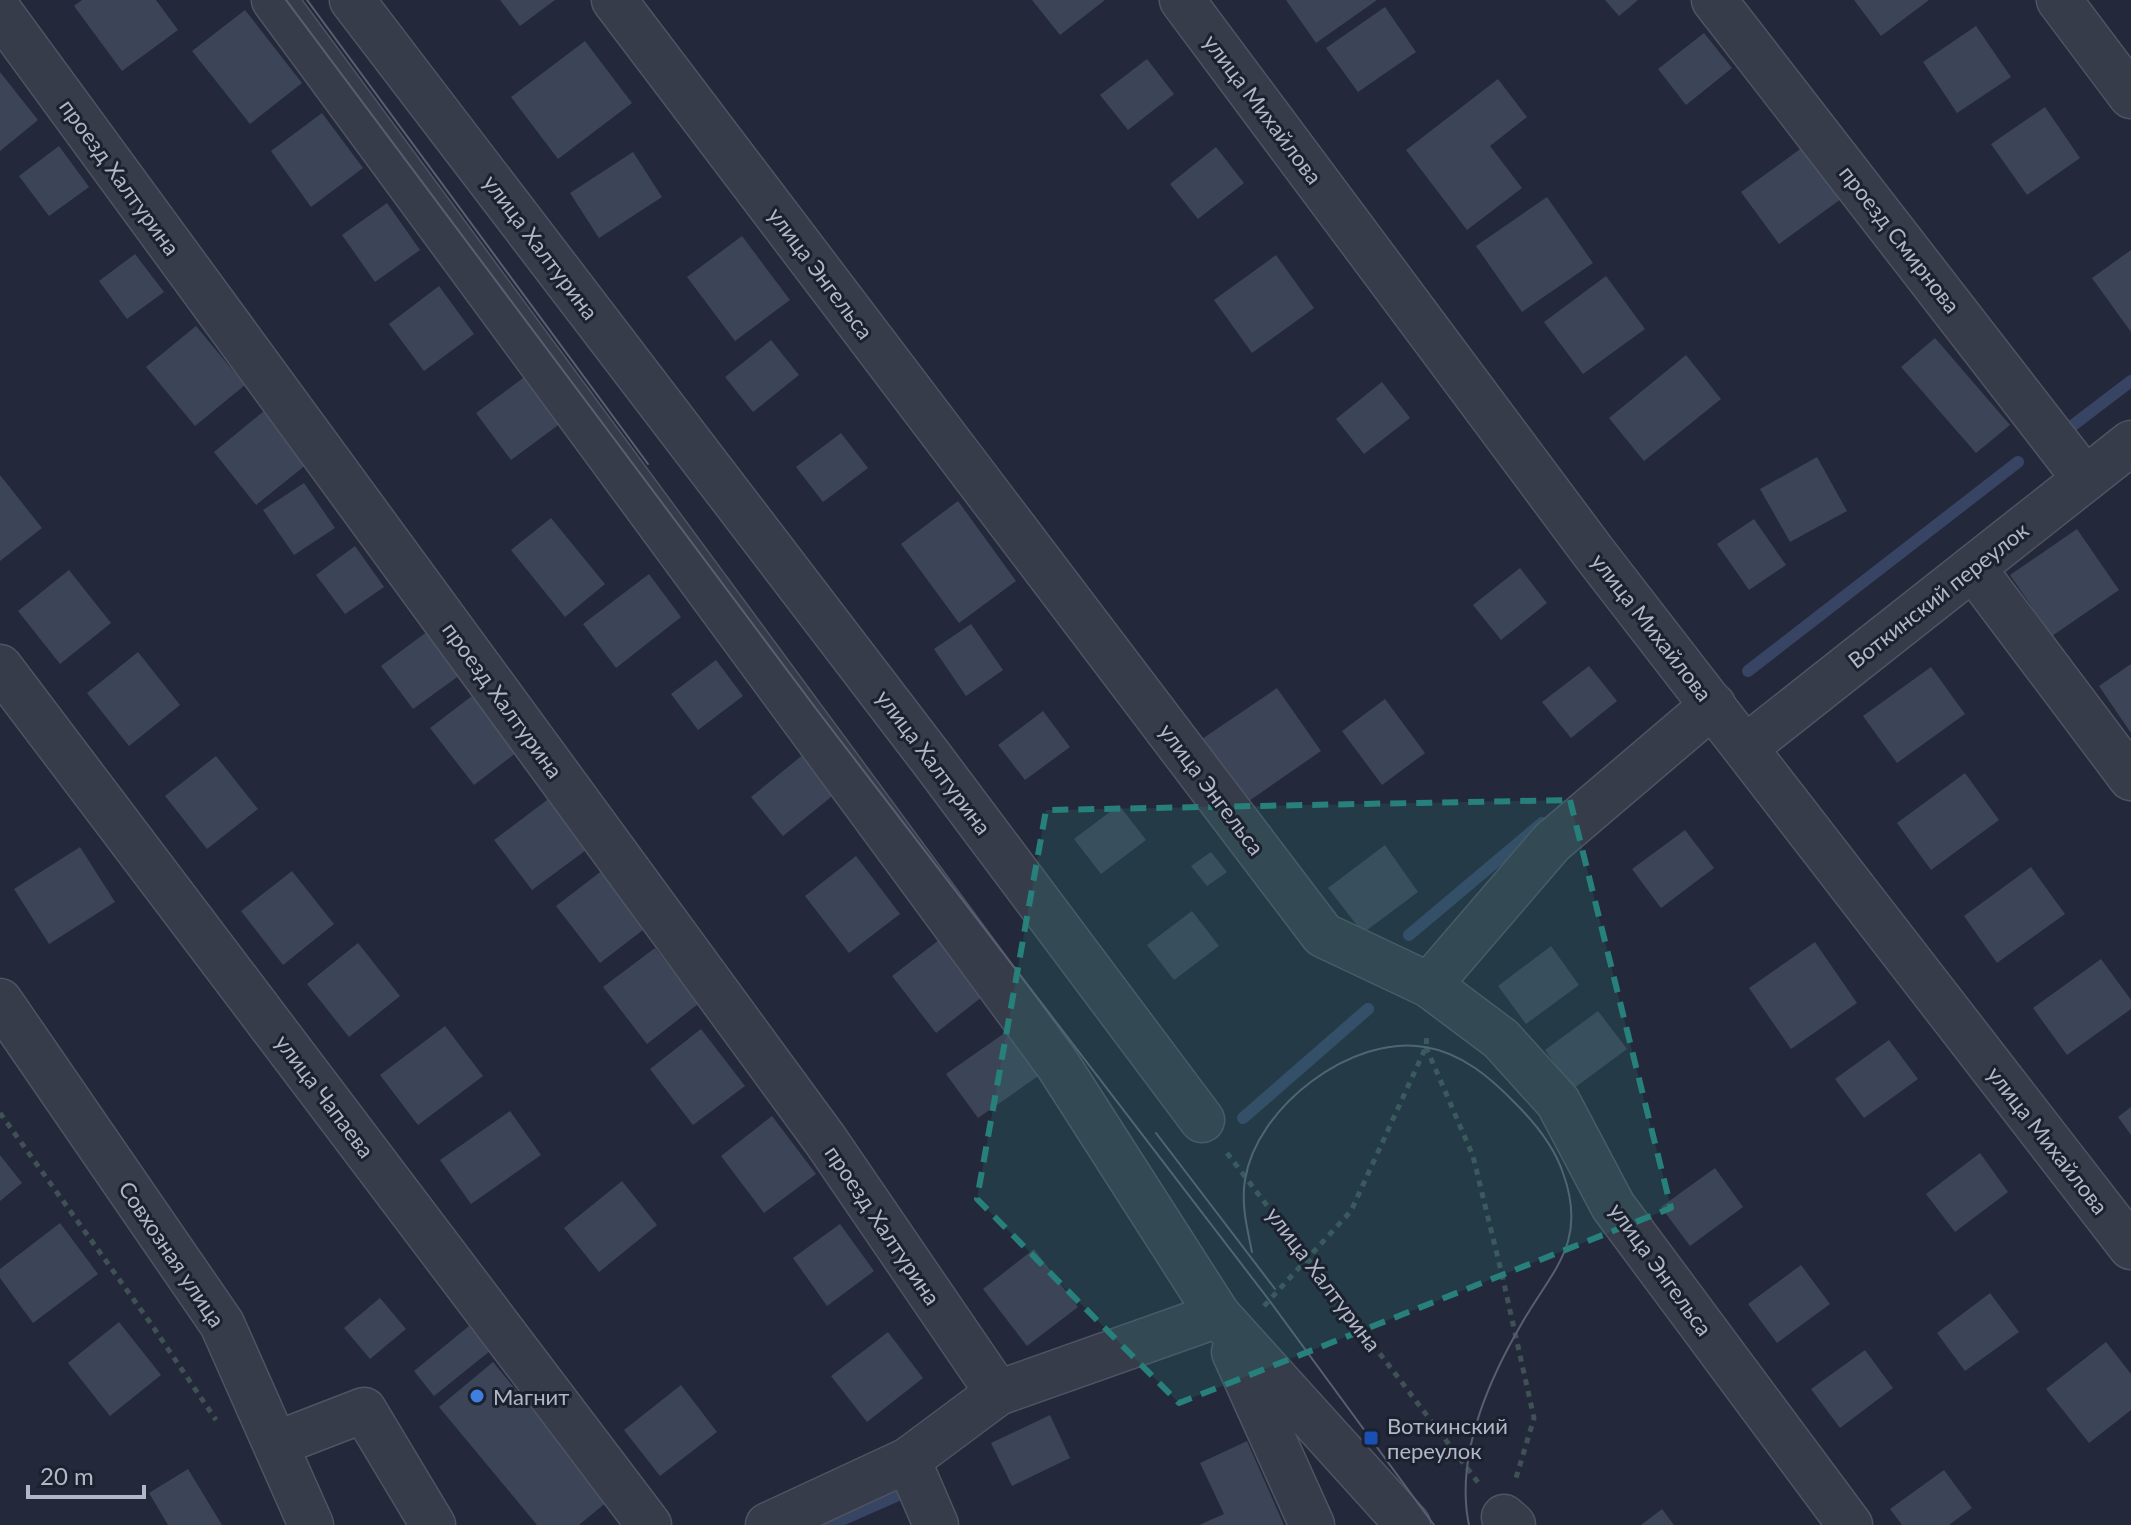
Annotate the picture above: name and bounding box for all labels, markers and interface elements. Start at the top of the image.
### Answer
street label: улица Михайлова [1198,29,1328,189]
street label: проезд Халтурина [54,94,186,260]
street label: проезд Смирнова [1834,160,1966,318]
street label: улица Халтурина [478,169,604,325]
street label: улица Энгельса [763,202,879,344]
street label: Воткинский переулок [1843,516,2034,674]
street label: улица Михайлова [1586,548,1718,706]
street label: проезд Халтурина [437,617,569,783]
street label: улица Халтурина [871,684,997,840]
street label: улица Энгельса [1154,718,1270,860]
street label: улица Чапаева [270,1029,380,1163]
street label: улица Михайлова [1982,1061,2114,1219]
street label: проезд Халтурина [820,1140,946,1310]
street label: Совхозная улица [113,1176,231,1332]
street label: улица Энгельса [1604,1197,1718,1341]
street label: улица Халтурина [1261,1201,1387,1357]
place label: Магнит [493,1383,569,1410]
marker: Магнит [468,1387,486,1405]
place label: Воткинский переулок [1387,1412,1508,1464]
marker: Воткинский переулок [1362,1429,1380,1447]
scale bar [28,1449,144,1499]
text: 20 m [40,1461,94,1490]

